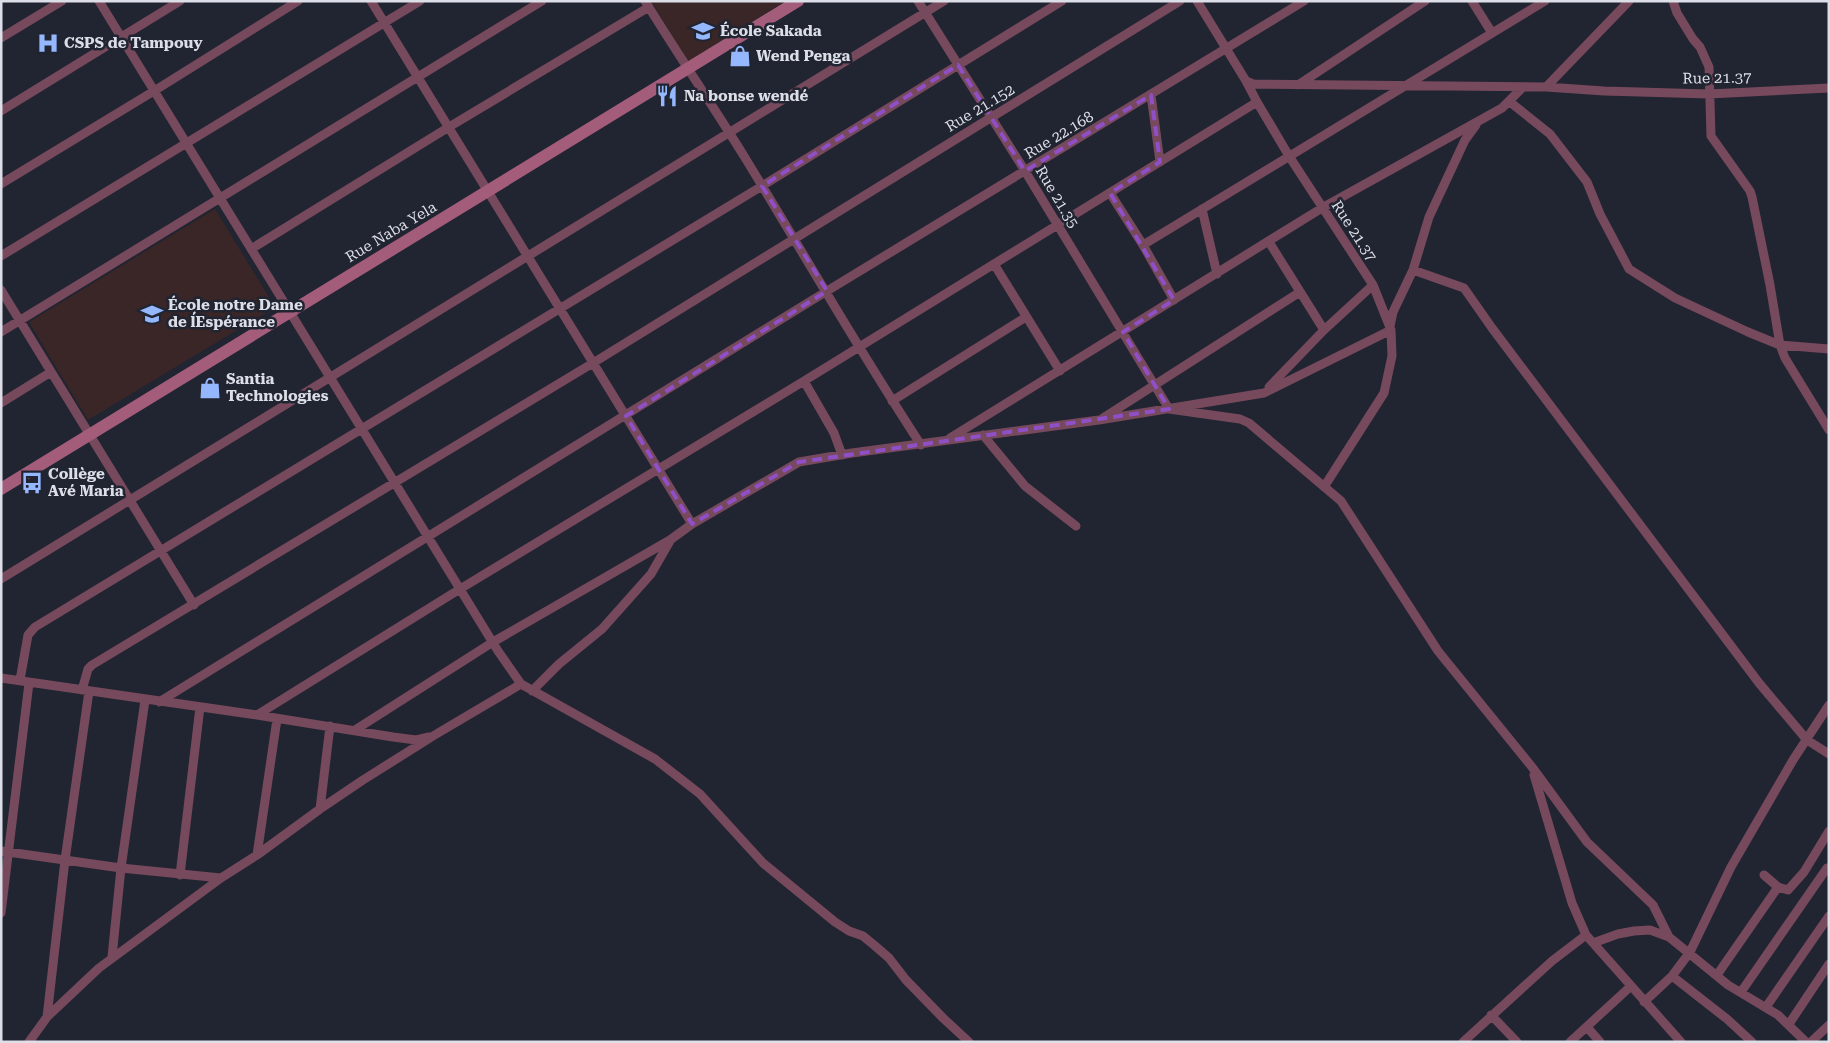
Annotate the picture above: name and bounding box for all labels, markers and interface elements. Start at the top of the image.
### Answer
school or university icon: École Sakada [690,18,716,44]
place label: École Sakada [720,21,822,40]
hospital icon: CSPS de Tampouy [35,30,61,56]
place label: CSPS de Tampouy [64,34,202,52]
shop icon: Wend Penga [727,43,753,69]
place label: Wend Penga [756,47,850,65]
street label: Rue 21.37 [1682,68,1752,88]
street label: Rue 21.152 [942,80,1018,136]
restaurant icon: Na bonse wendé [654,83,680,109]
place label: Na bonse wendé [684,87,809,105]
street label: Rue 22.168 [1021,107,1097,163]
street label: Rue 21.35 [1032,163,1082,231]
street label: Rue 21.37 [1328,197,1380,265]
street label: Rue Naba Yela [342,198,440,266]
place label: École notre Dame de l´Espérance [168,295,303,331]
school or university icon: École notre Dame de l´Espérance [139,301,165,327]
place label: Santia Technologies [226,370,329,405]
shop icon: Santia Technologies [197,375,223,401]
place label: Collège Avé Maria [48,465,124,500]
bus stop icon: Collège Avé Maria [19,470,45,496]

